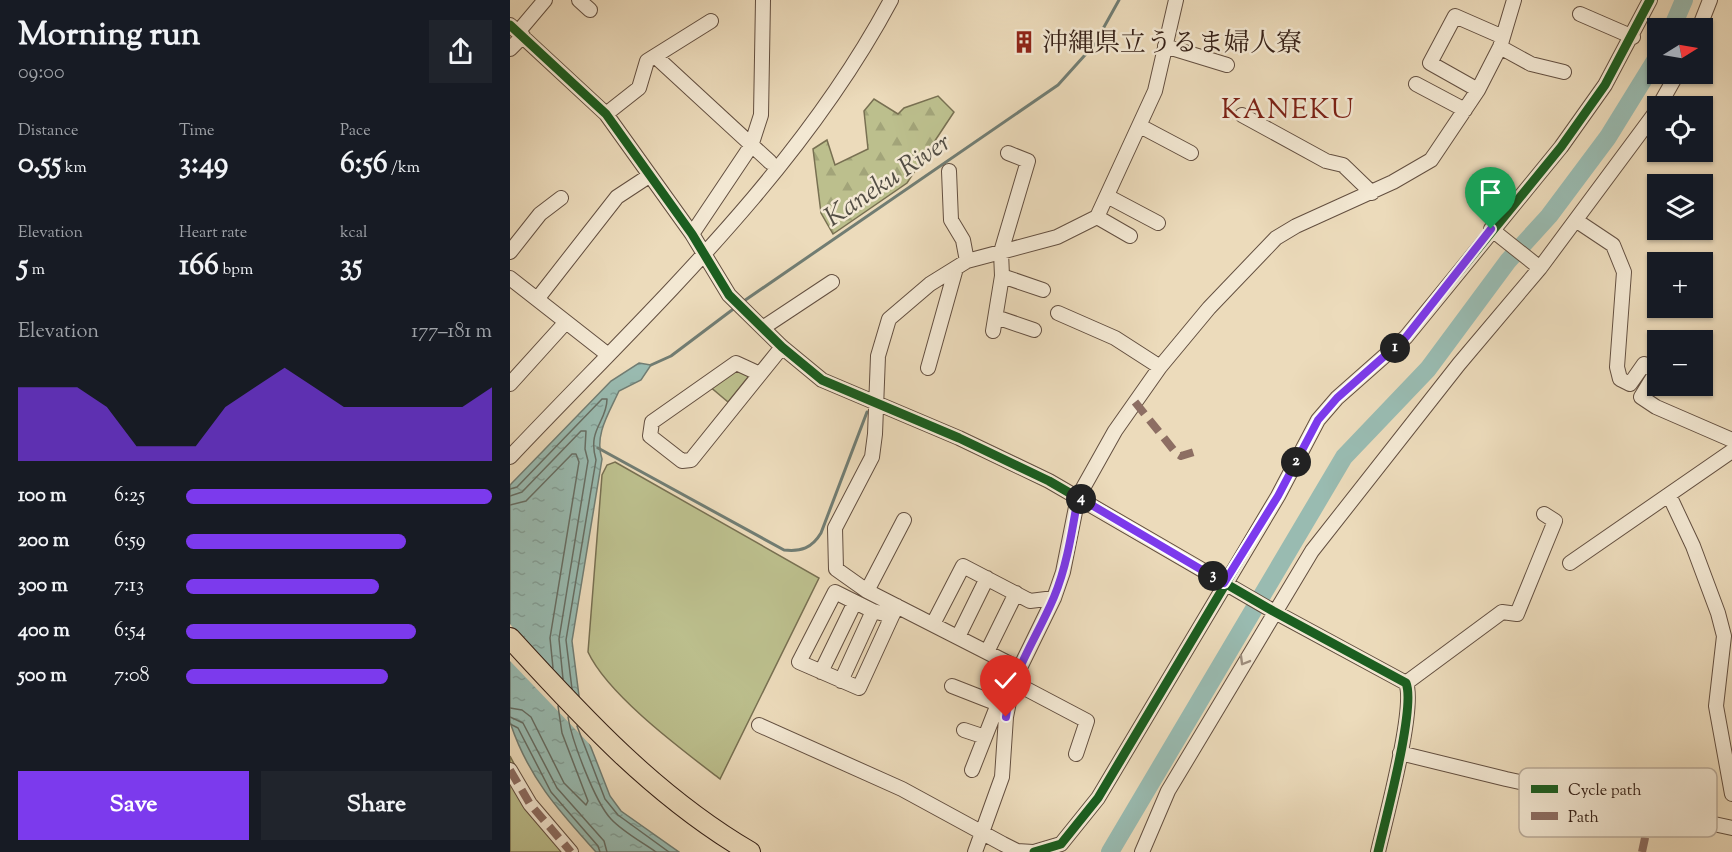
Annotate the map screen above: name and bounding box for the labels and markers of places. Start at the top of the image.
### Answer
place label: 沖縄県立うるま婦人寮 [1042,26,1302,63]
building icon: 沖縄県立うるま婦人寮 [1011,29,1037,55]
pin [1465,167,1516,229]
pin: 1 [1380,333,1410,363]
pin: 2 [1281,447,1311,477]
pin: 4 [1066,484,1096,514]
pin: 3 [1198,561,1228,591]
pin [980,655,1031,717]

